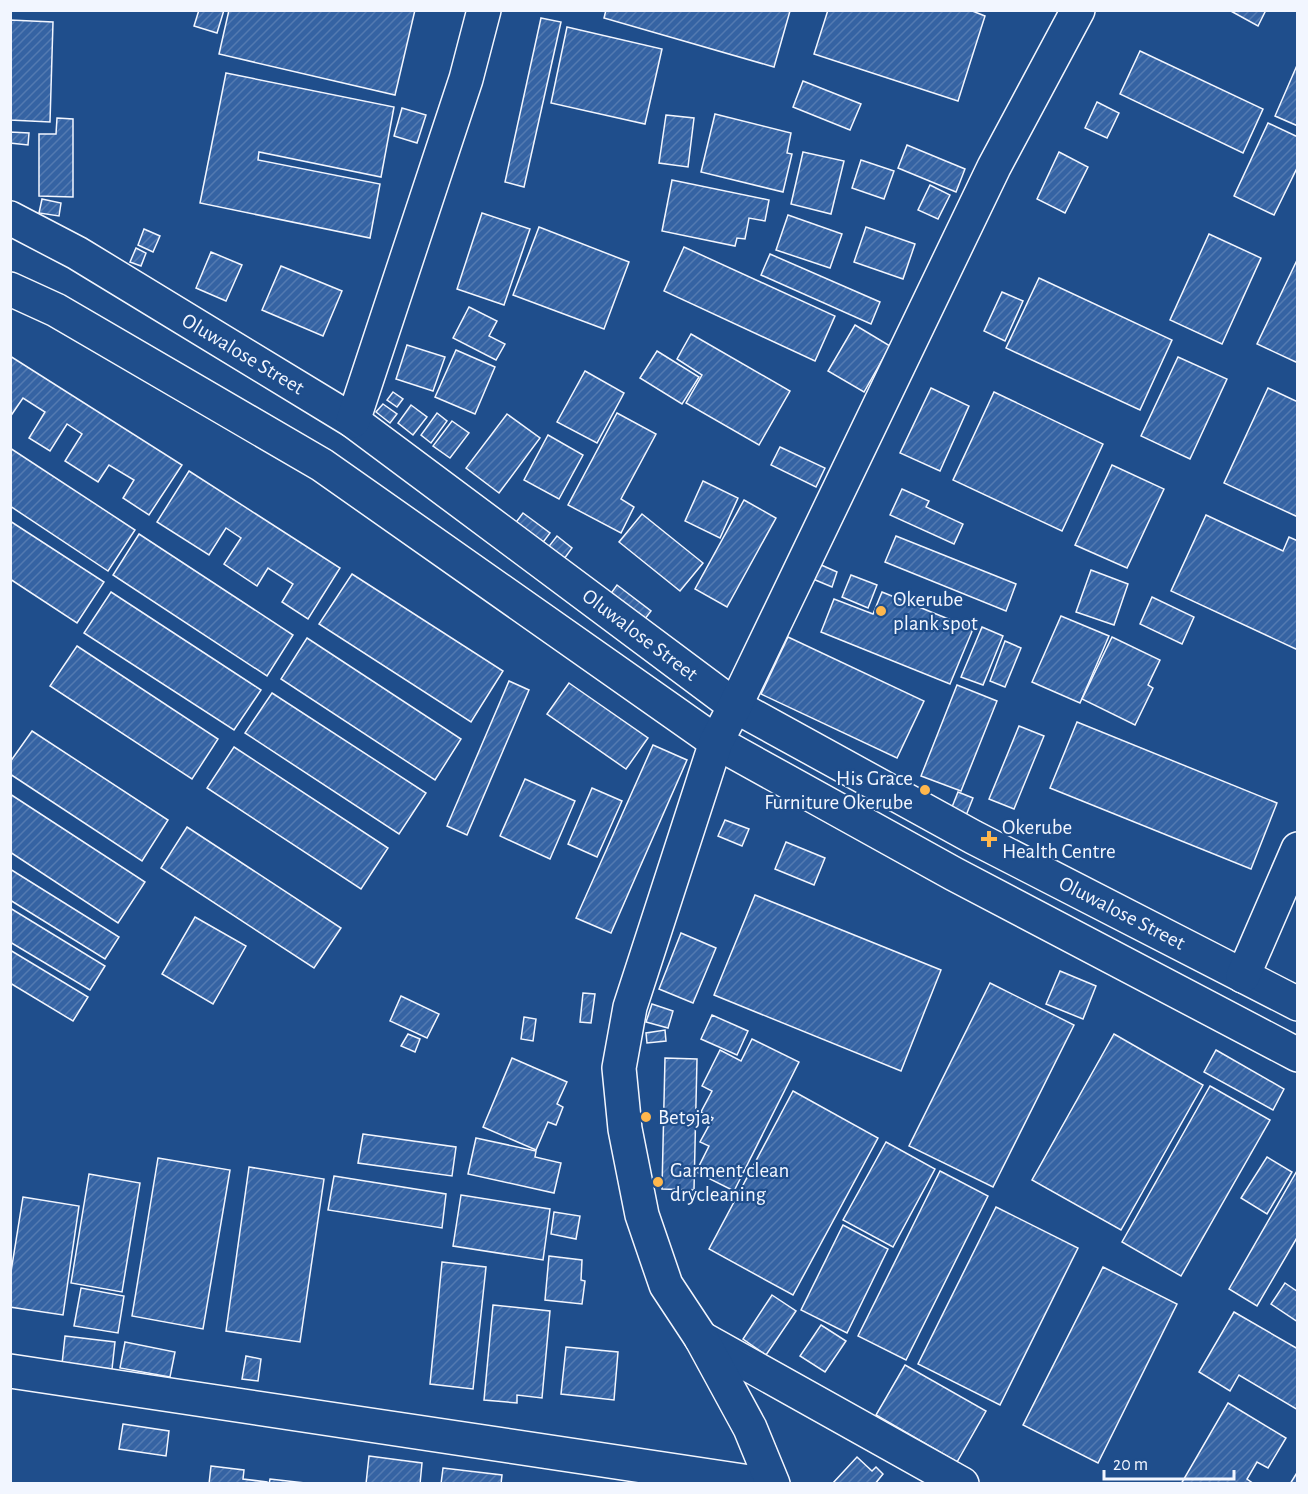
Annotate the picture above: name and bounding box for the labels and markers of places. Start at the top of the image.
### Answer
place label: Okerube plank spot [893,589,978,634]
marker: Okerube plank spot [874,604,888,618]
place label: His Grace Furniture Okerube [764,768,913,813]
marker: His Grace Furniture Okerube [918,783,932,797]
place label: Okerube Health Centre [1002,817,1116,862]
marker: Okerube Health Centre [980,830,998,848]
place label: Bet9ja [658,1107,711,1128]
marker: Bet9ja [639,1110,653,1124]
place label: Garment clean drycleaning [670,1160,789,1205]
marker: Garment clean drycleaning [651,1175,665,1189]

